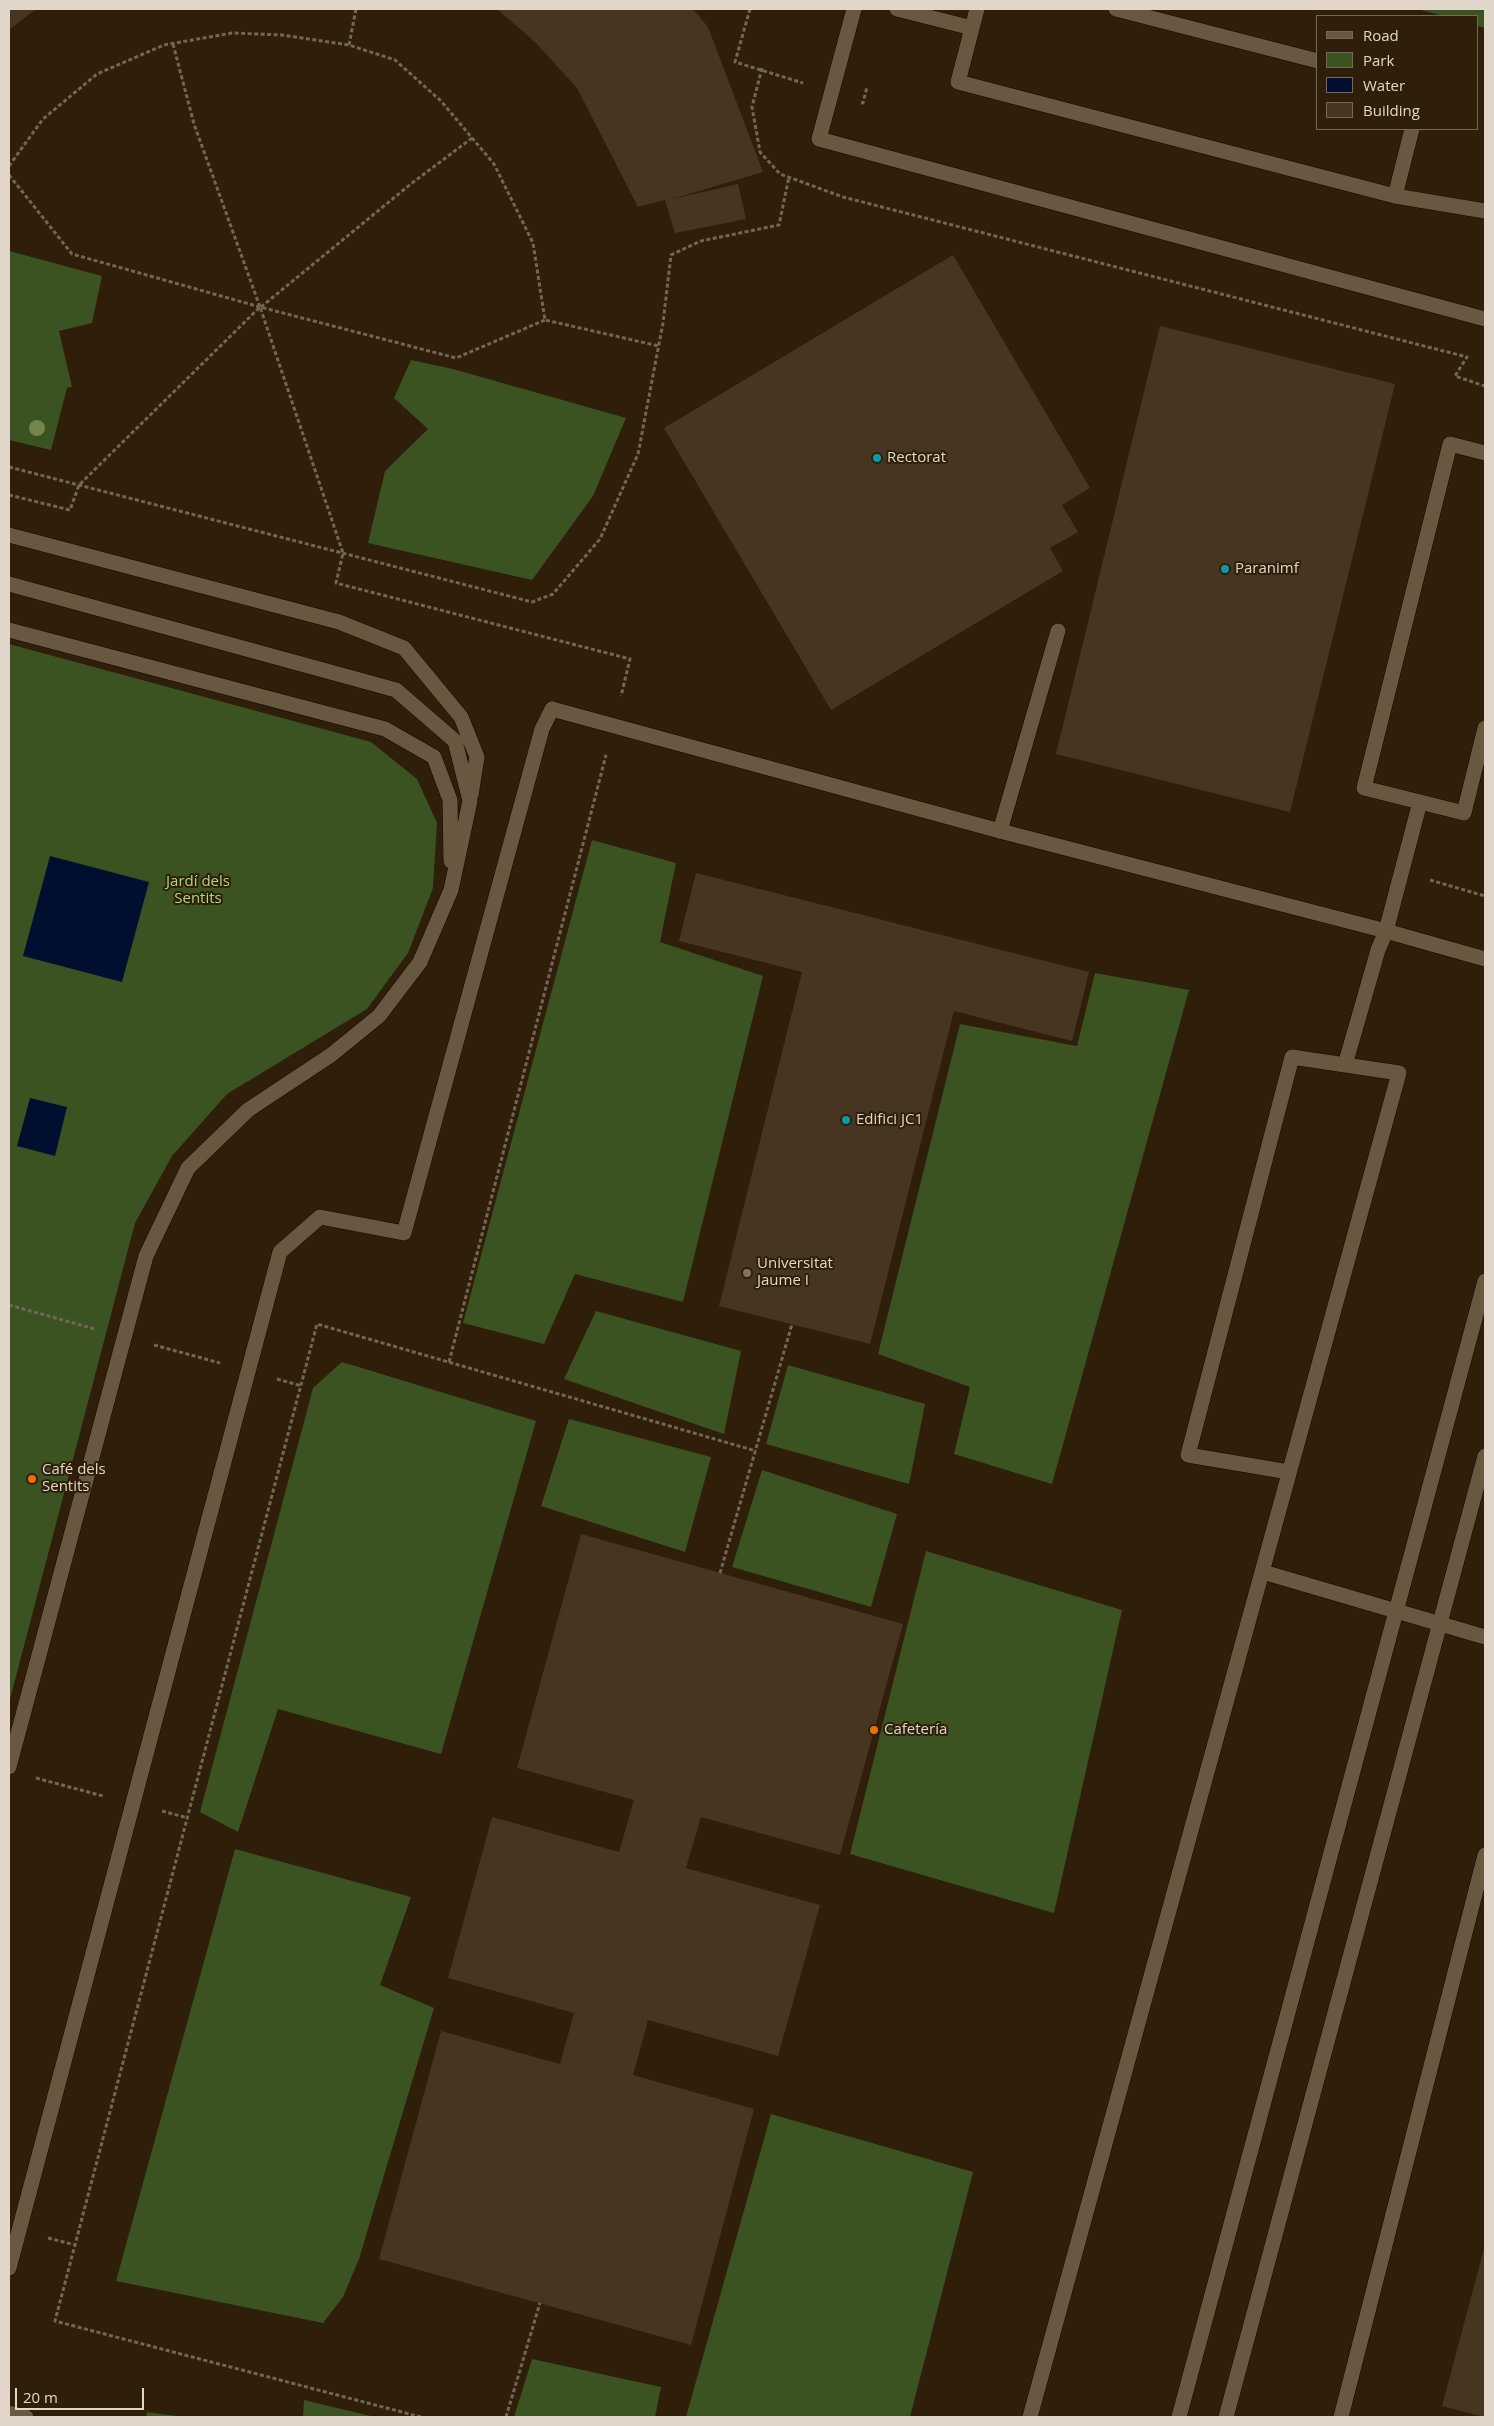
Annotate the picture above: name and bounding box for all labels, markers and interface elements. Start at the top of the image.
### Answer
legend [1316,15,1479,130]
text: Road [1363,25,1399,45]
text: Park [1363,50,1394,70]
text: Water [1363,75,1405,95]
text: Building [1363,100,1420,120]
place label: Rectorat [887,449,946,467]
marker: Rectorat [871,452,883,464]
place label: Paranimf [1235,560,1299,578]
marker: Paranimf [1219,563,1231,575]
park label: Jardí dels Sentits [166,873,230,908]
place label: Edifici JC1 [856,1111,923,1129]
marker: Edifici JC1 [840,1114,852,1126]
place label: Universitat Jaume I [757,1255,833,1290]
marker: Universitat Jaume I [741,1267,753,1279]
place label: Café dels Sentits [42,1461,106,1496]
marker: Café dels Sentits [26,1473,38,1485]
place label: Cafetería [884,1721,947,1739]
marker: Cafetería [868,1724,880,1736]
scale bar [18,2378,146,2410]
text: 20 m [23,2387,58,2407]

